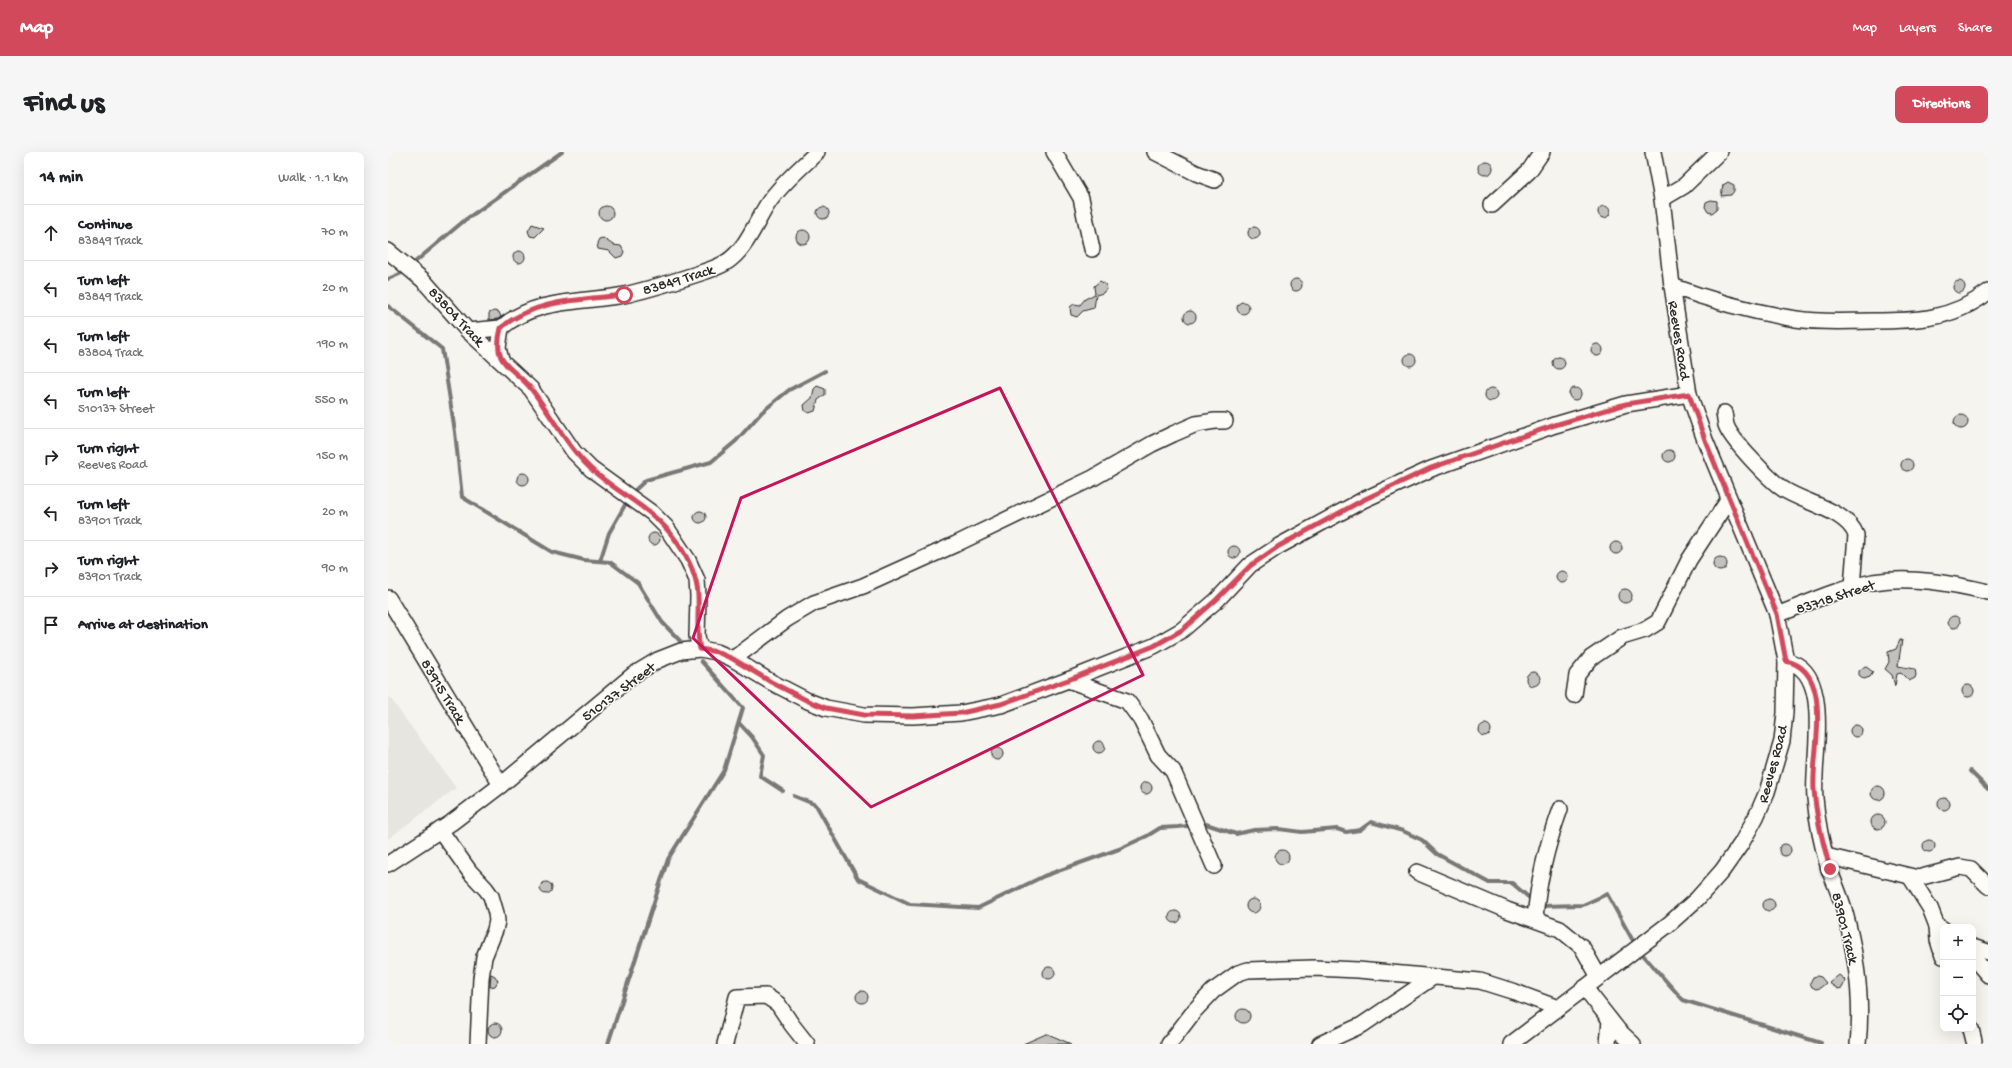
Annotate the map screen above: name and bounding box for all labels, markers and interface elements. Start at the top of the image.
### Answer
text: Map [20,17,53,40]
text: Map [1853,20,1877,37]
text: Layers [1899,20,1936,37]
text: Share [1958,20,1992,37]
button: Directions [1895,86,1988,123]
text: Find us [24,88,104,121]
text: 14 min [40,168,83,188]
text: Walk · 1.1 km [278,171,348,186]
text: Continue [78,216,132,234]
icon: ahead [40,222,62,244]
text: 70 m [322,225,348,240]
text: 83849 Track [78,234,142,249]
street label: 83849 Track [641,261,718,300]
text: Turn left [78,272,129,290]
icon: left [40,278,62,300]
text: 20 m [322,281,348,296]
street label: 83804 Track [424,284,488,352]
route start [615,286,633,304]
text: 83849 Track [78,290,142,305]
street label: Reeves Road [1663,300,1693,382]
text: Turn left [78,328,129,346]
icon: left [40,334,62,356]
text: 190 m [317,337,348,352]
text: 83804 Track [78,346,143,361]
text: Turn left [78,384,129,402]
icon: left [40,390,62,412]
text: 550 m [315,393,348,408]
text: 510137 Street [78,402,154,417]
text: Turn right [78,440,138,458]
icon: right [40,446,62,468]
text: 150 m [316,449,348,464]
text: Reeves Road [78,458,147,473]
text: Turn left [78,496,129,514]
icon: left [40,502,62,524]
text: 20 m [322,505,348,520]
text: 83901 Track [78,514,141,529]
text: Turn right [78,552,138,570]
icon: right [40,558,62,580]
text: 90 m [322,561,348,576]
text: 83901 Track [78,570,141,585]
street label: 83718 Street [1794,576,1879,619]
icon: arrive [40,614,62,636]
text: Arrive at destination [78,616,208,634]
street label: 83915 Track [416,656,469,729]
street label: 510137 Street [579,658,661,726]
street label: Reeves Road [1755,723,1793,805]
route end [1821,860,1839,878]
street label: 83901 Track [1827,891,1862,967]
map controls [1940,924,1976,1032]
button: + [1940,924,1976,960]
button: − [1940,960,1976,996]
button: locate [1940,996,1976,1032]

